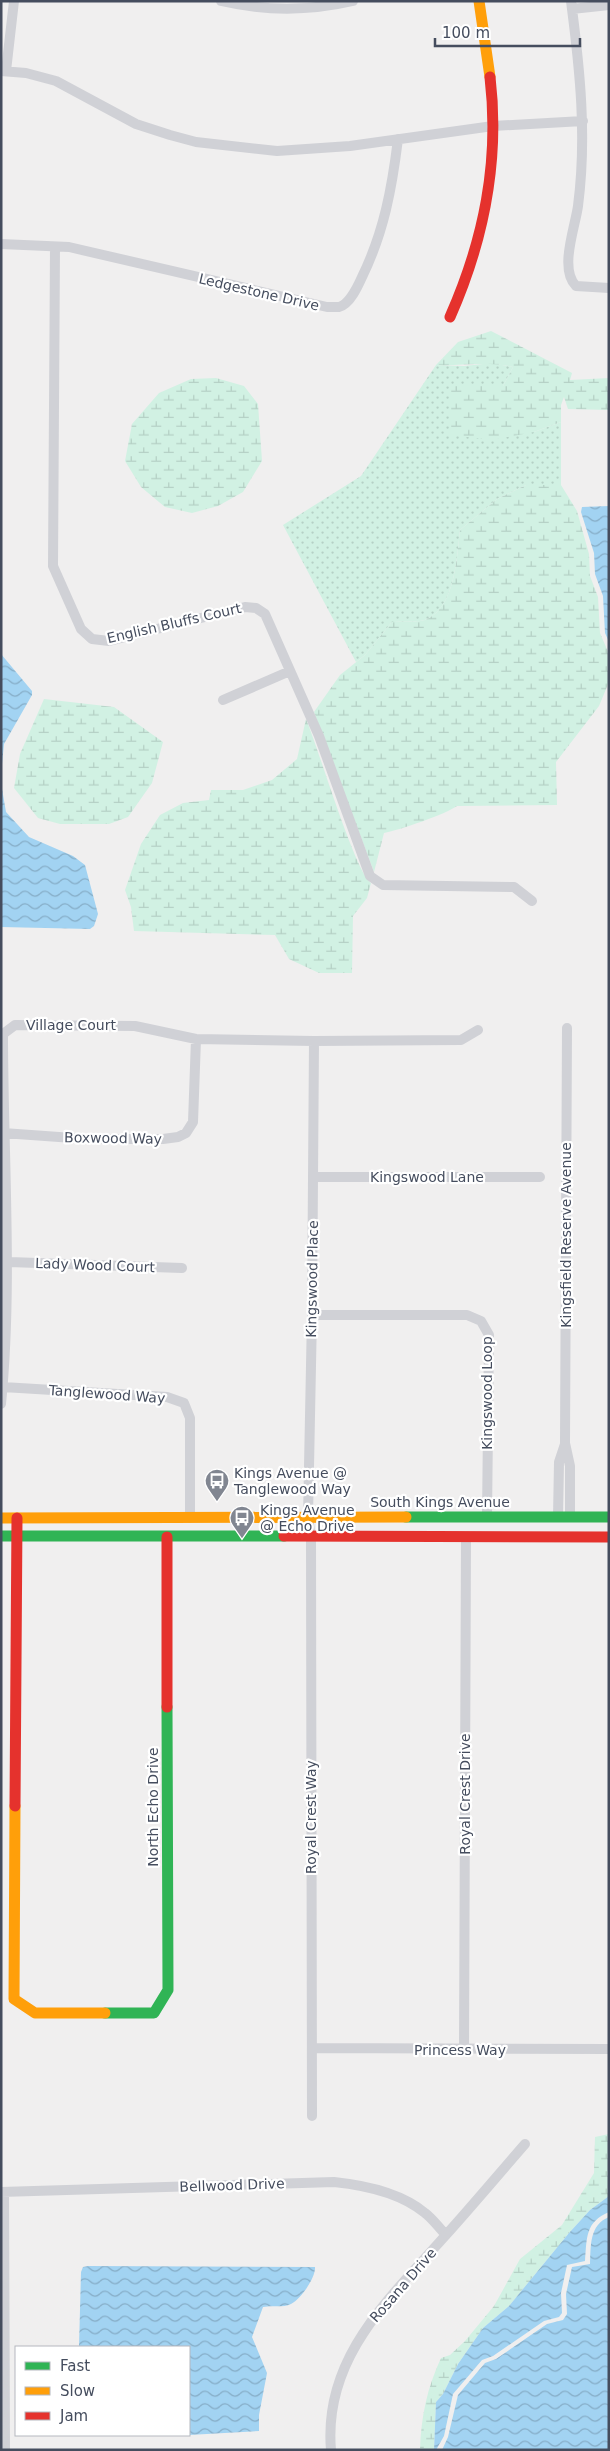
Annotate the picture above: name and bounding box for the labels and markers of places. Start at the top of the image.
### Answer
place label: Kings Avenue @ Tanglewood Way [233,1465,351,1497]
bus stop icon: Kings Avenue @ Tanglewood Way [204,1468,230,1502]
place label: Kings Avenue @ Echo Drive [260,1502,355,1534]
bus stop icon: Kings Avenue @ Echo Drive [229,1505,255,1539]

